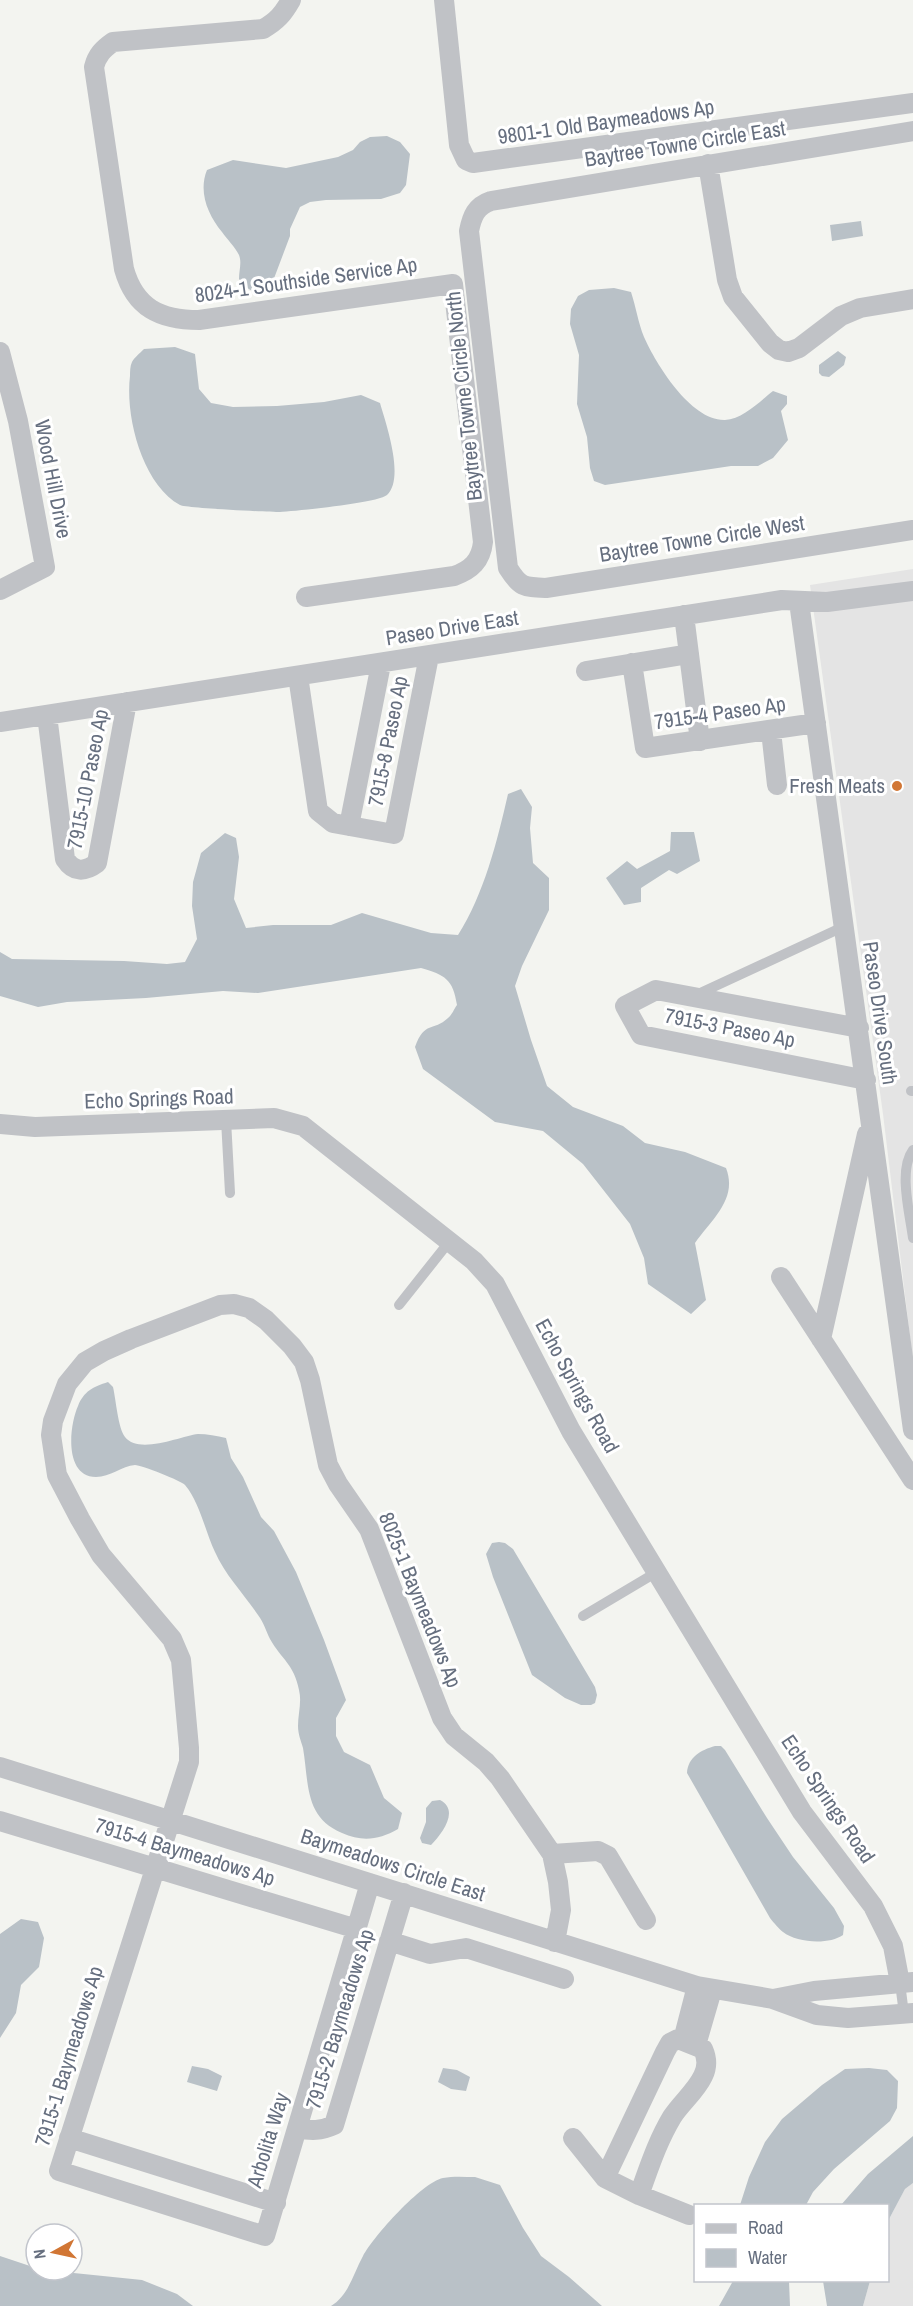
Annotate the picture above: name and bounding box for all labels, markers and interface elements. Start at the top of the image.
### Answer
street label: 9801-1 Old Baymeadows Ap [496,92,716,151]
street label: Baytree Towne Circle East [583,113,787,174]
street label: 8024-1 Southside Service Ap [193,250,419,309]
street label: Baytree Towne Circle North [438,290,489,502]
street label: Wood Hill Drive [28,417,79,541]
street label: Baytree Towne Circle West [597,508,807,569]
street label: Paseo Drive East [383,603,521,652]
street label: 7915-8 Paseo Ap [361,673,414,809]
street label: 7915-4 Paseo Ap [652,689,787,736]
street label: 7915-10 Paseo Ap [60,707,115,851]
place label: Fresh Meats [789,771,885,800]
marker: Fresh Meats [890,779,904,793]
street label: Paseo Drive South [856,939,905,1087]
street label: 7915-3 Paseo Ap [662,1001,798,1054]
street label: Echo Springs Road [84,1081,234,1116]
street label: Echo Springs Road [529,1313,626,1458]
street label: 8025-1 Baymeadows Ap [372,1508,469,1692]
street label: Echo Springs Road [775,1729,882,1869]
street label: 7915-4 Baymeadows Ap [92,1810,279,1893]
street label: Baymeadows Circle East [297,1821,489,1908]
street label: 7915-2 Baymeadows Ap [298,1925,381,2112]
street label: 7915-1 Baymeadows Ap [27,1962,110,2149]
street label: Arbolita Way [239,2088,296,2192]
legend [694,2204,889,2282]
text: Road [748,2215,783,2240]
north arrow [24,2222,84,2282]
text: Water [748,2245,787,2270]
text: N [28,2248,51,2260]

